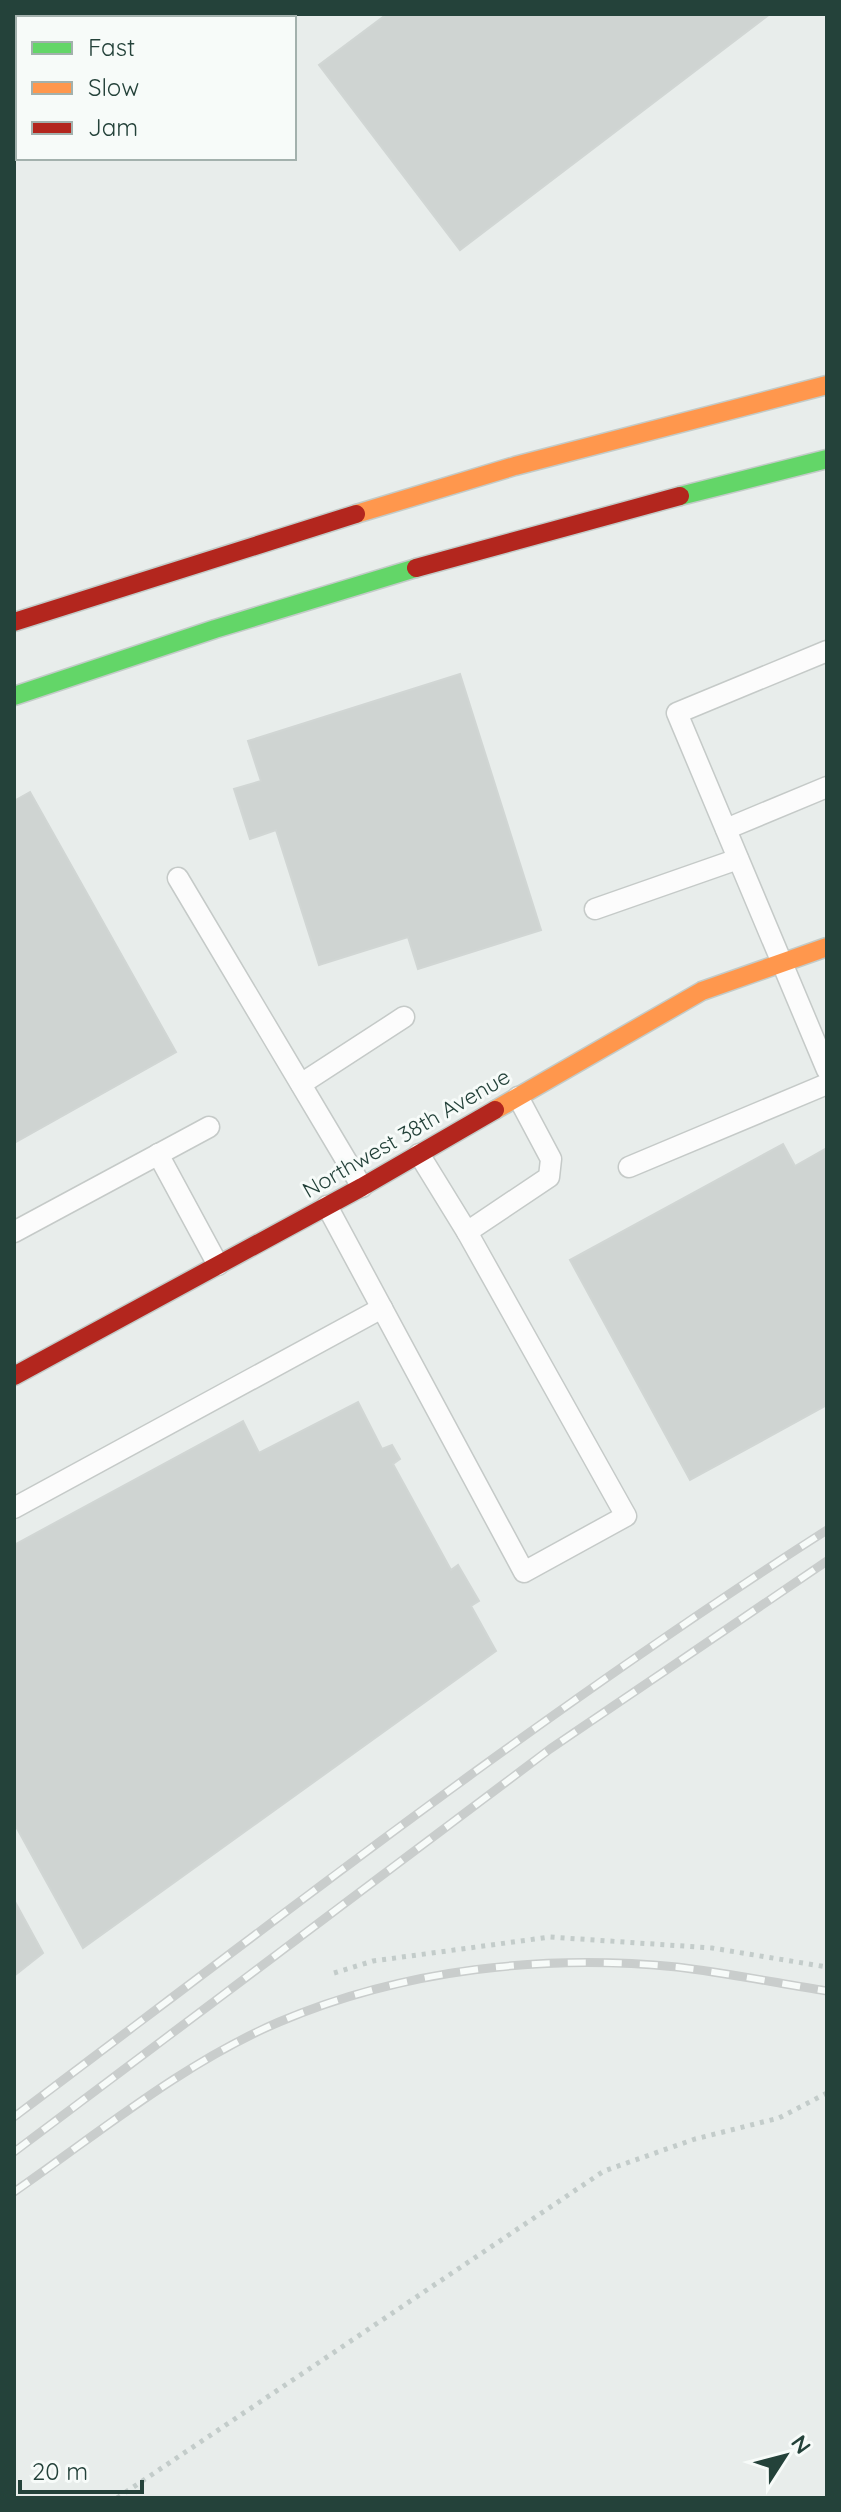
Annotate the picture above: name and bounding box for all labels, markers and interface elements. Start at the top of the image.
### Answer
legend [16,16,296,160]
text: Fast [88,32,135,62]
text: Slow [88,72,139,102]
text: Jam [88,112,138,142]
street label: Northwest 38th Avenue [297,1062,515,1204]
north arrow [745,2416,825,2496]
text: N [785,2429,817,2459]
scale bar [20,2444,142,2494]
text: 20 m [32,2456,88,2486]

